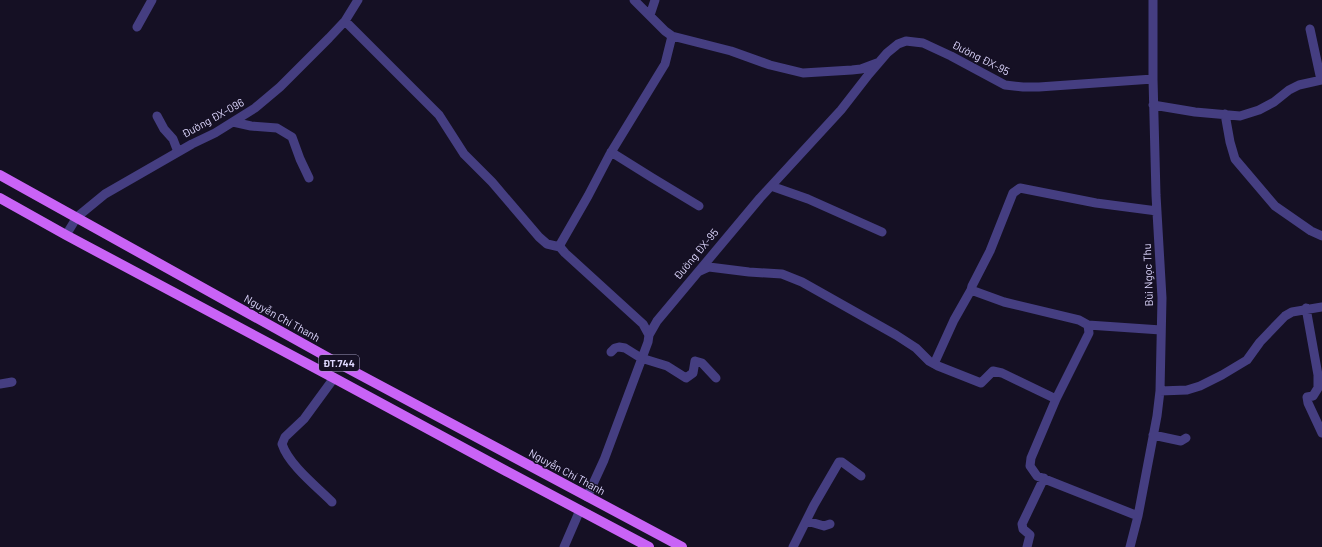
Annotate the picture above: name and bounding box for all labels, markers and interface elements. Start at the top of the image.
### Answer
street label: Đường ĐX-95 [950,38,1012,78]
street label: Đường ĐX-096 [180,95,246,140]
street label: Đường ĐX-95 [671,225,721,282]
street label: Bùi Ngọc Thu [1140,243,1155,307]
street label: Nguyễn Chí Thanh [242,291,323,344]
road number: ĐT.744 [319,355,359,371]
street label: Nguyễn Chí Thanh [527,446,608,497]

